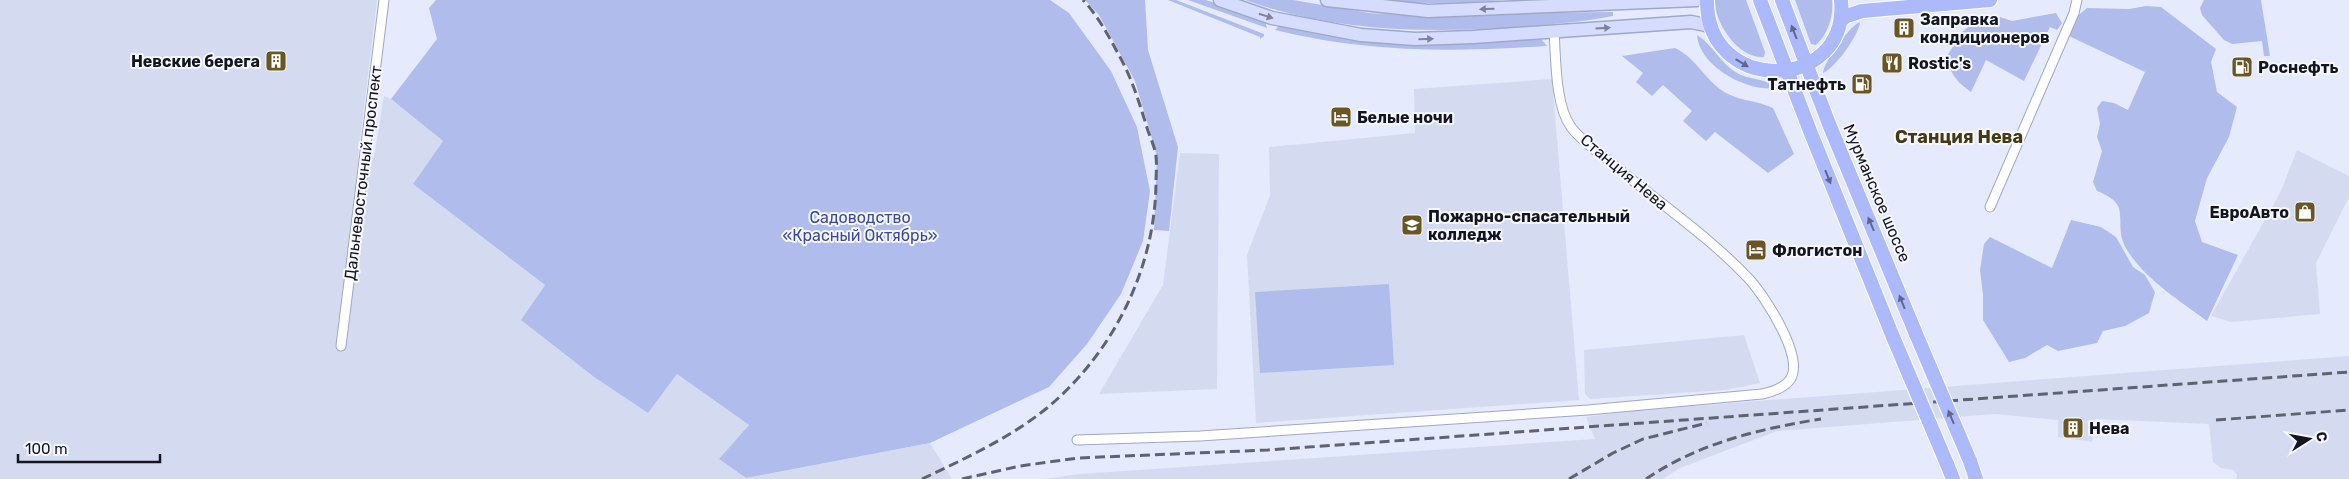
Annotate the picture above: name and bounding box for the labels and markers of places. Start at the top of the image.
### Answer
place label: Заправка кондиционеров [1920,10,2050,47]
building icon: Заправка кондиционеров [1892,16,1916,40]
building icon: Невские берега [264,49,288,73]
restaurant icon: Rostic's [1880,51,1904,75]
place label: Невские берега [131,52,260,71]
place label: Rostic's [1908,54,1971,73]
fuel station icon: Роснефть [2230,55,2254,79]
place label: Роснефть [2258,58,2338,77]
fuel station icon: Татнефть [1850,72,1874,96]
place label: Татнефть [1767,75,1846,94]
hotel icon: Белые ночи [1329,105,1353,129]
place label: Белые ночи [1357,108,1453,127]
shop icon: ЕвроАвто [2293,200,2317,224]
place label: ЕвроАвто [2210,203,2289,222]
place label: Пожарно-спасательный колледж [1428,207,1630,244]
school or university icon: Пожарно-спасательный колледж [1400,213,1424,237]
hotel icon: Флогистон [1744,238,1768,262]
place label: Флогистон [1772,241,1862,260]
building icon: Нева [2061,416,2085,440]
place label: Нева [2089,419,2130,438]

